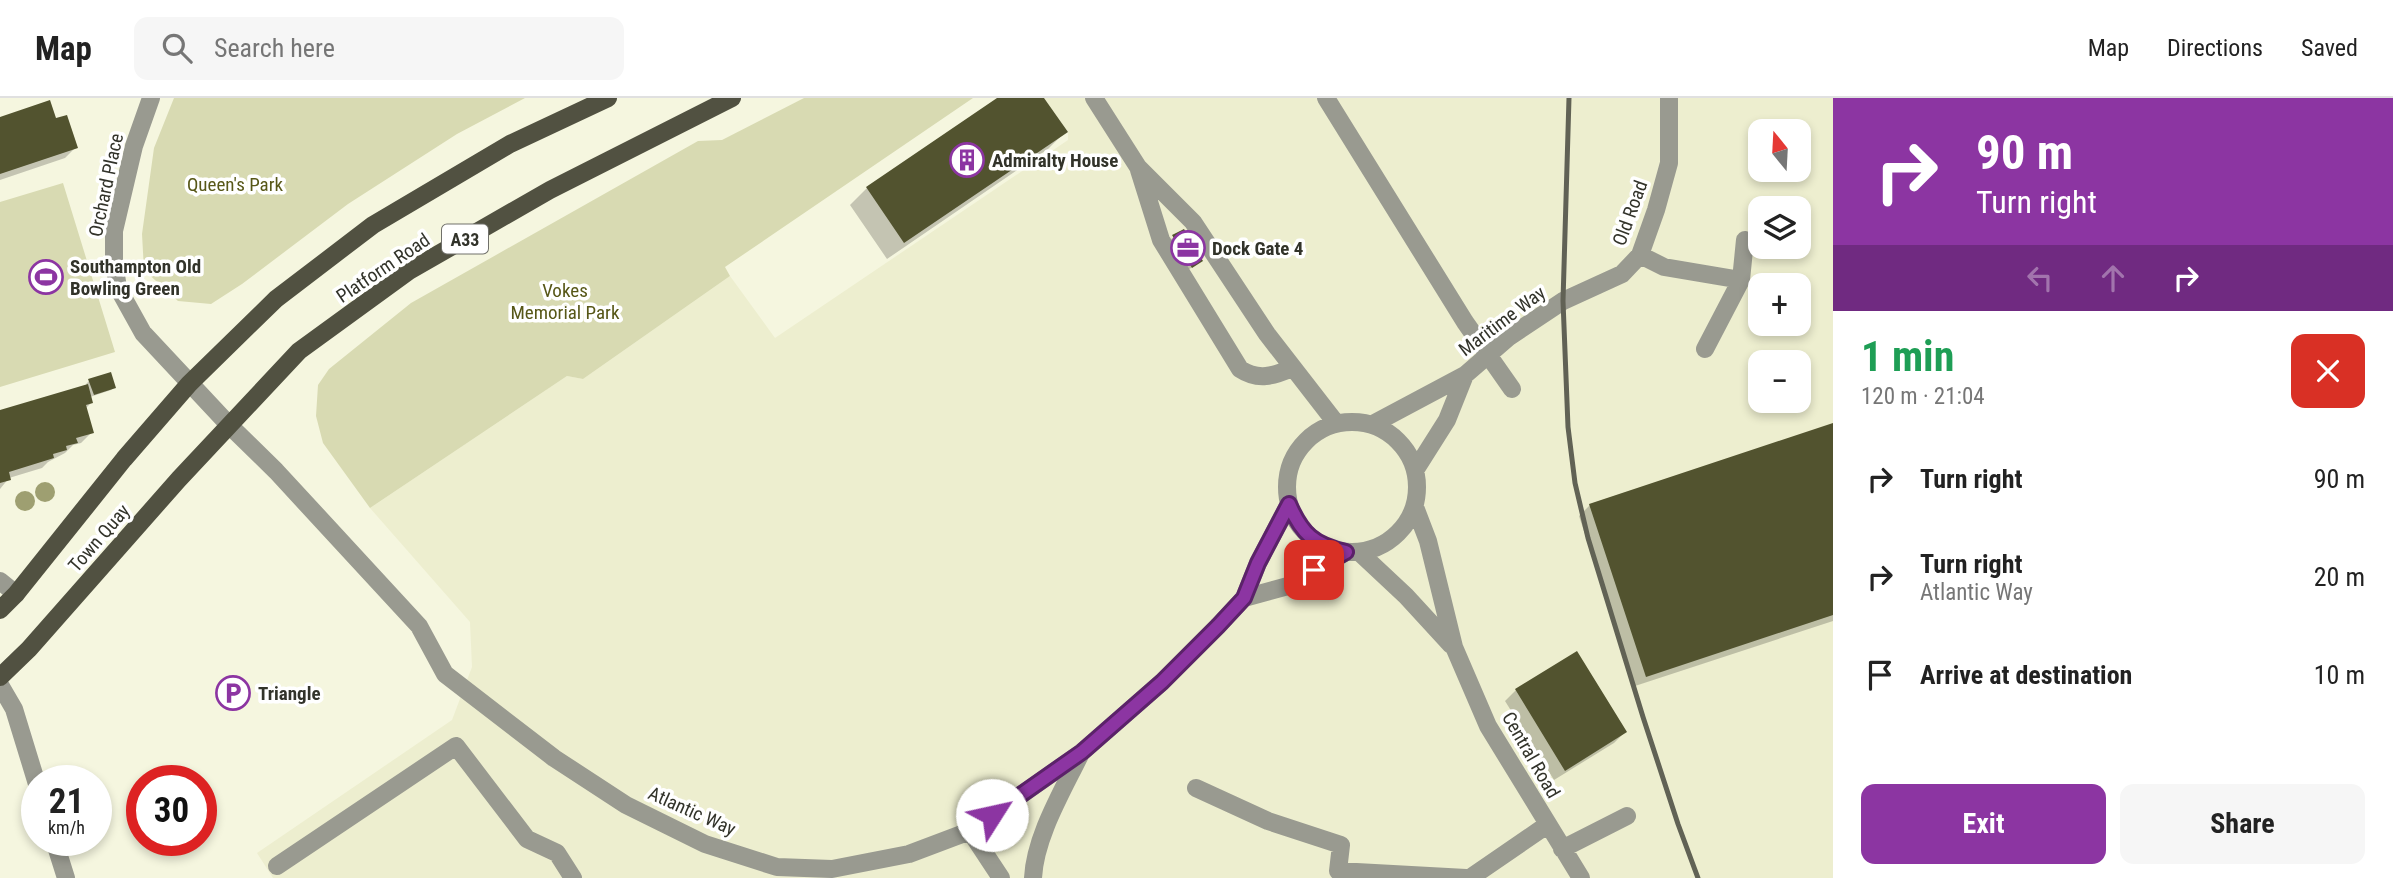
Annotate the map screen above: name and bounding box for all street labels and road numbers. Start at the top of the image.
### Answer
street label: Orchard Place [84,131,128,239]
street label: Old Road [1608,177,1652,249]
road number: A33 [442,224,488,254]
street label: Platform Road [332,228,434,308]
street label: Maritime Way [1454,281,1550,361]
street label: Town Quay [63,499,135,576]
street label: Central Road [1497,708,1565,802]
street label: Atlantic Way [645,782,739,841]

